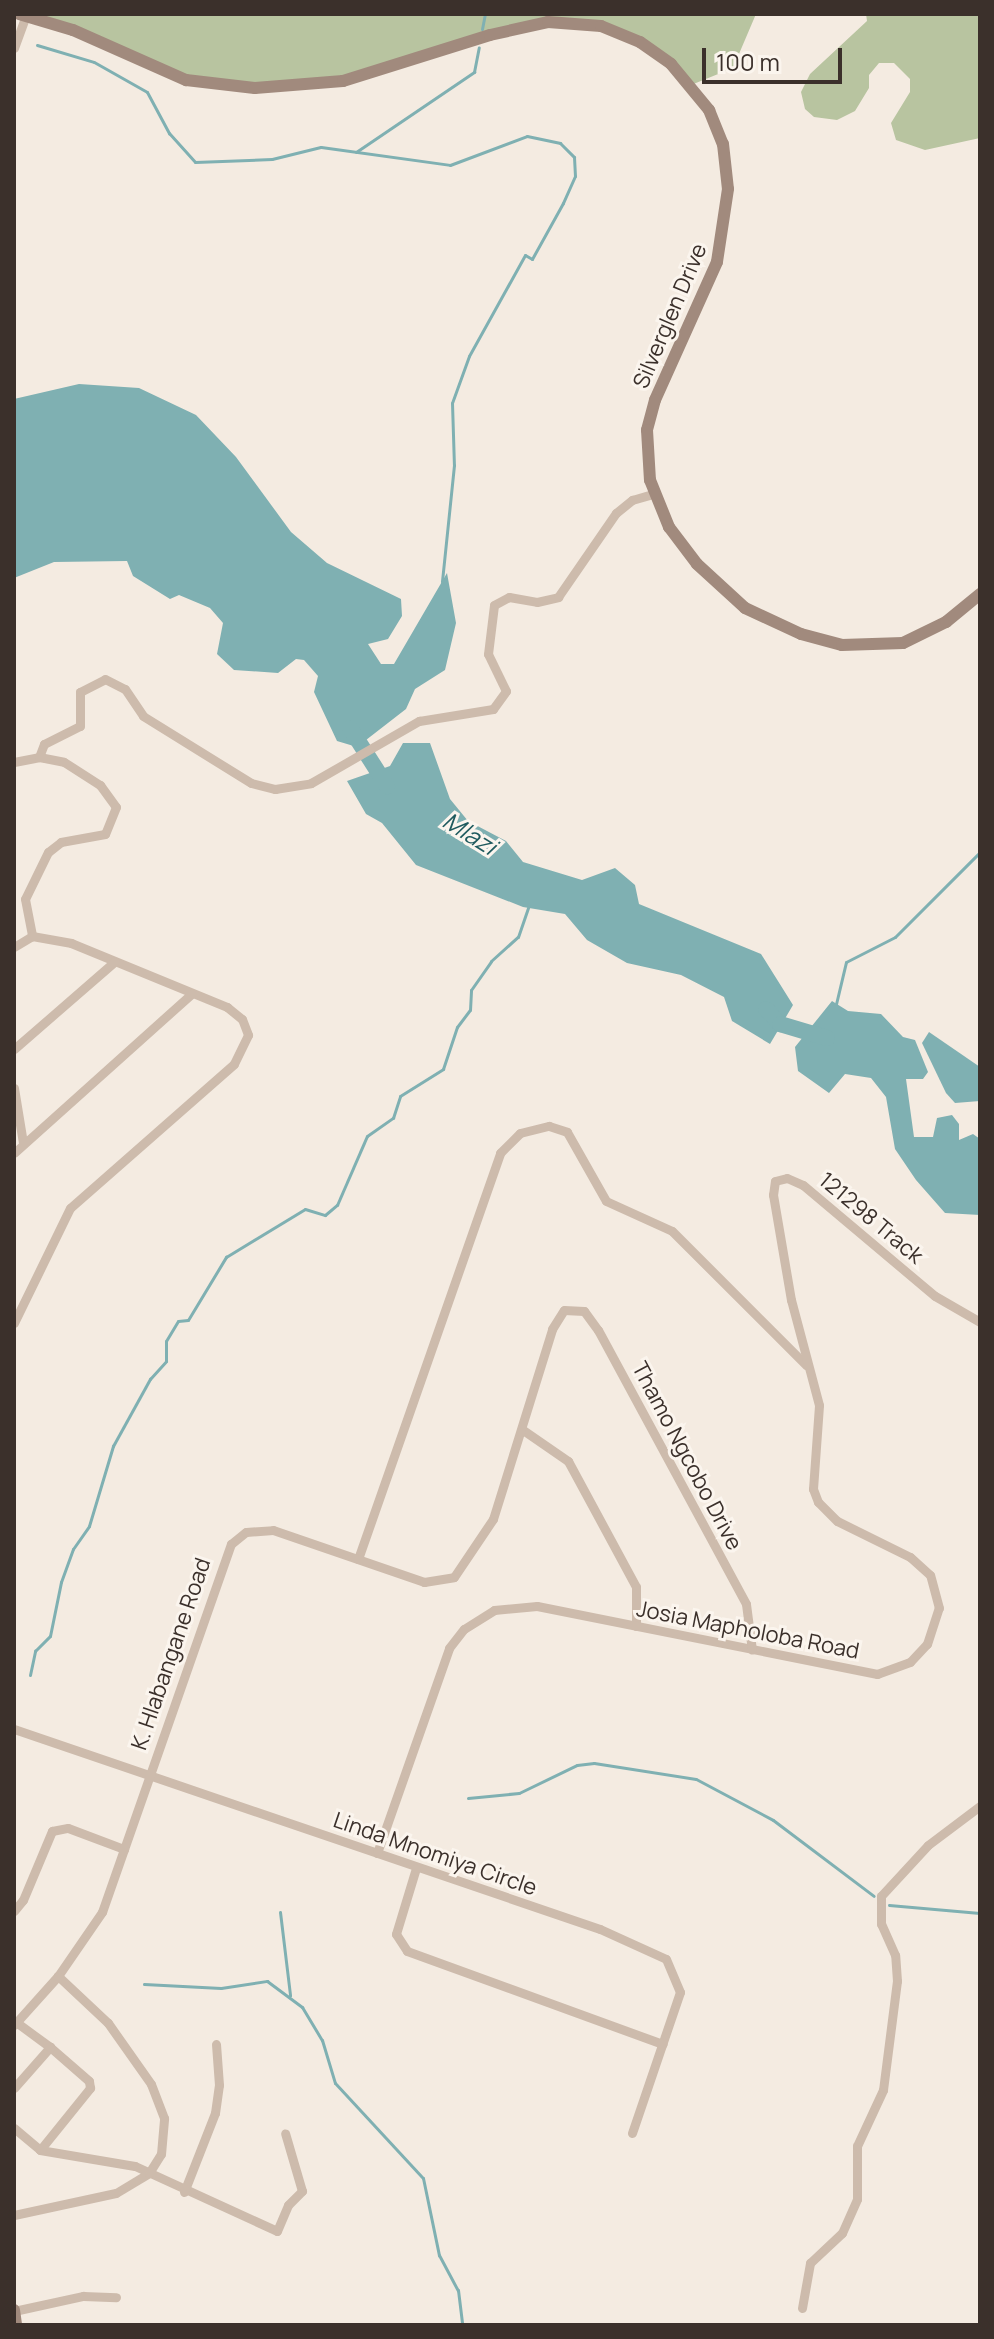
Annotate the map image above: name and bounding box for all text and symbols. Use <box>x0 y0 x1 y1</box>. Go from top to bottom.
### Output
scale bar <box>706 32 846 82</box>
text: 100 m <box>716 45 780 78</box>
street label: Silverglen Drive <box>628 240 712 392</box>
water label: Mlazi <box>438 806 502 860</box>
street label: 121298 Track <box>814 1167 928 1269</box>
street label: Thamo Ngcobo Drive <box>626 1357 748 1555</box>
street label: K. Hlabangane Road <box>126 1554 216 1754</box>
street label: Josia Mapholoba Road <box>634 1595 862 1665</box>
street label: Linda Mnomiya Circle <box>330 1807 540 1901</box>

